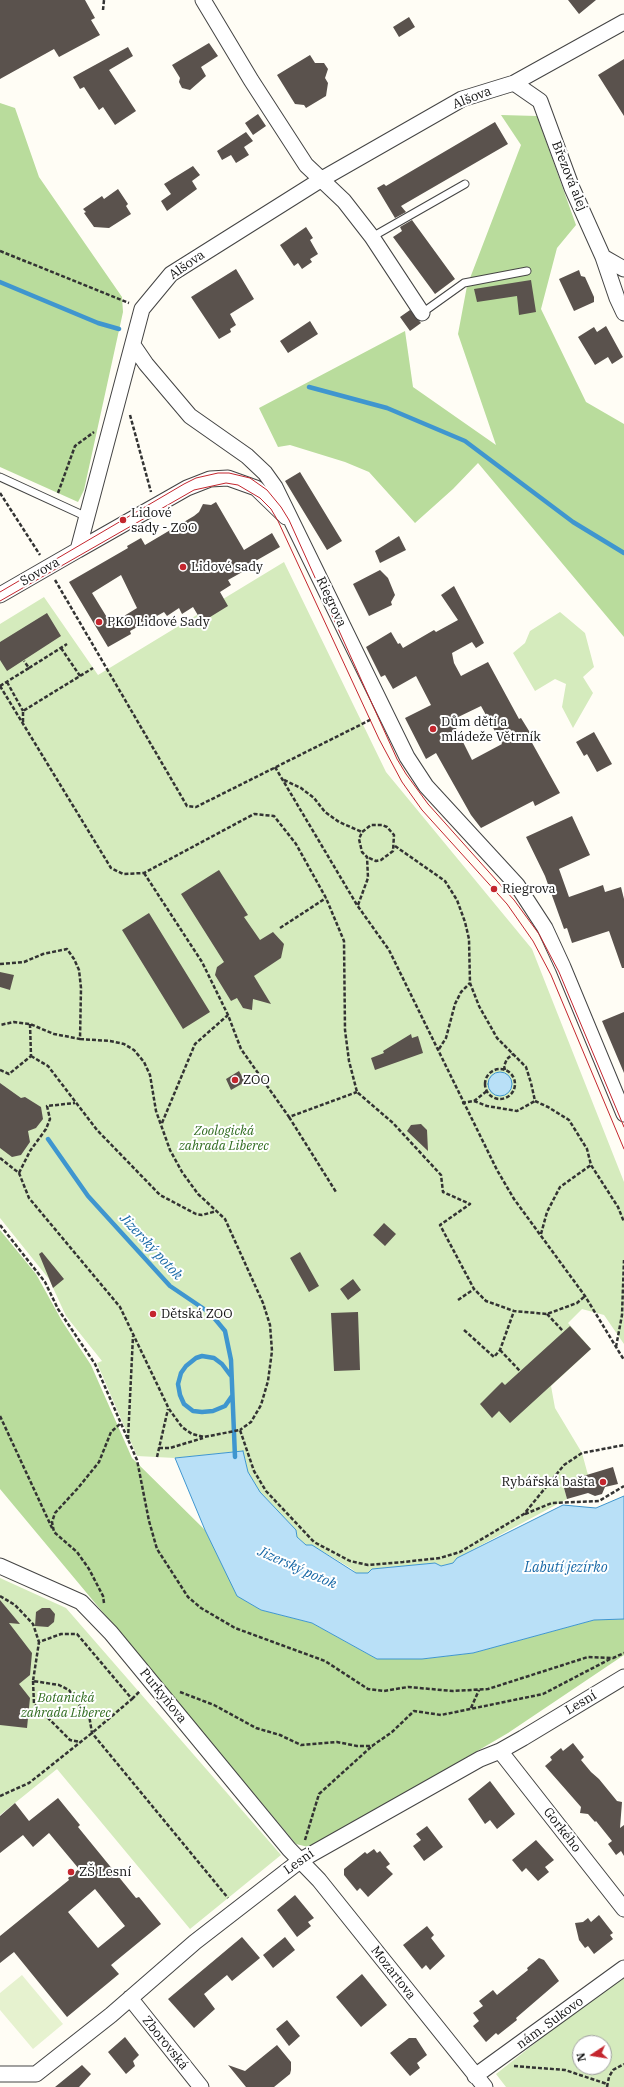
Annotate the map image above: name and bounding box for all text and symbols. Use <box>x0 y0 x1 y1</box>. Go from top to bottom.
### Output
street label: Alšova <box>450 84 494 112</box>
street label: Březová alej <box>548 139 590 213</box>
street label: Alšova <box>166 247 208 283</box>
place label: Lidové sady - ZOO <box>131 505 197 536</box>
marker: Lidové sady - ZOO <box>118 515 128 525</box>
street label: Sovova <box>18 555 62 589</box>
place label: Lidové sady <box>191 559 263 575</box>
marker: Lidové sady <box>178 562 188 572</box>
street label: Riegrova <box>313 574 349 630</box>
place label: PKO Lidové Sady <box>107 614 210 630</box>
marker: PKO Lidové Sady <box>94 617 104 627</box>
place label: Dům dětí a mládeže Větrník <box>441 714 541 745</box>
marker: Dům dětí a mládeže Větrník <box>428 724 438 734</box>
place label: Riegrova <box>502 881 556 897</box>
marker: Riegrova <box>489 884 499 894</box>
place label: ZOO <box>243 1072 270 1088</box>
marker: ZOO <box>230 1075 240 1085</box>
park label: Zoologická zahrada Liberec <box>179 1123 269 1154</box>
water label: Jizerský potok <box>116 1210 186 1284</box>
place label: Dětská ZOO <box>161 1306 233 1322</box>
marker: Dětská ZOO <box>148 1309 158 1319</box>
place label: Rybářská bašta <box>502 1474 595 1490</box>
marker: Rybářská bašta <box>598 1477 608 1487</box>
water label: Jizerský potok <box>255 1543 339 1593</box>
water label: Labutí jezírko <box>524 1560 608 1576</box>
street label: Purkyňova <box>136 1666 190 1726</box>
street label: Lesní <box>563 1688 599 1718</box>
park label: Botanická zahrada Liberec <box>21 1690 111 1721</box>
street label: Gorkého <box>540 1805 584 1855</box>
street label: Lesní <box>281 1846 317 1878</box>
place label: ZŠ Lesní <box>79 1864 131 1880</box>
marker: ZŠ Lesní <box>66 1867 76 1877</box>
street label: Mozartova <box>367 1943 419 2003</box>
street label: nám. Sukovo <box>514 1994 586 2052</box>
street label: Zborovská <box>139 2013 191 2073</box>
north arrow <box>572 2035 612 2075</box>
text: N <box>573 2052 589 2063</box>

